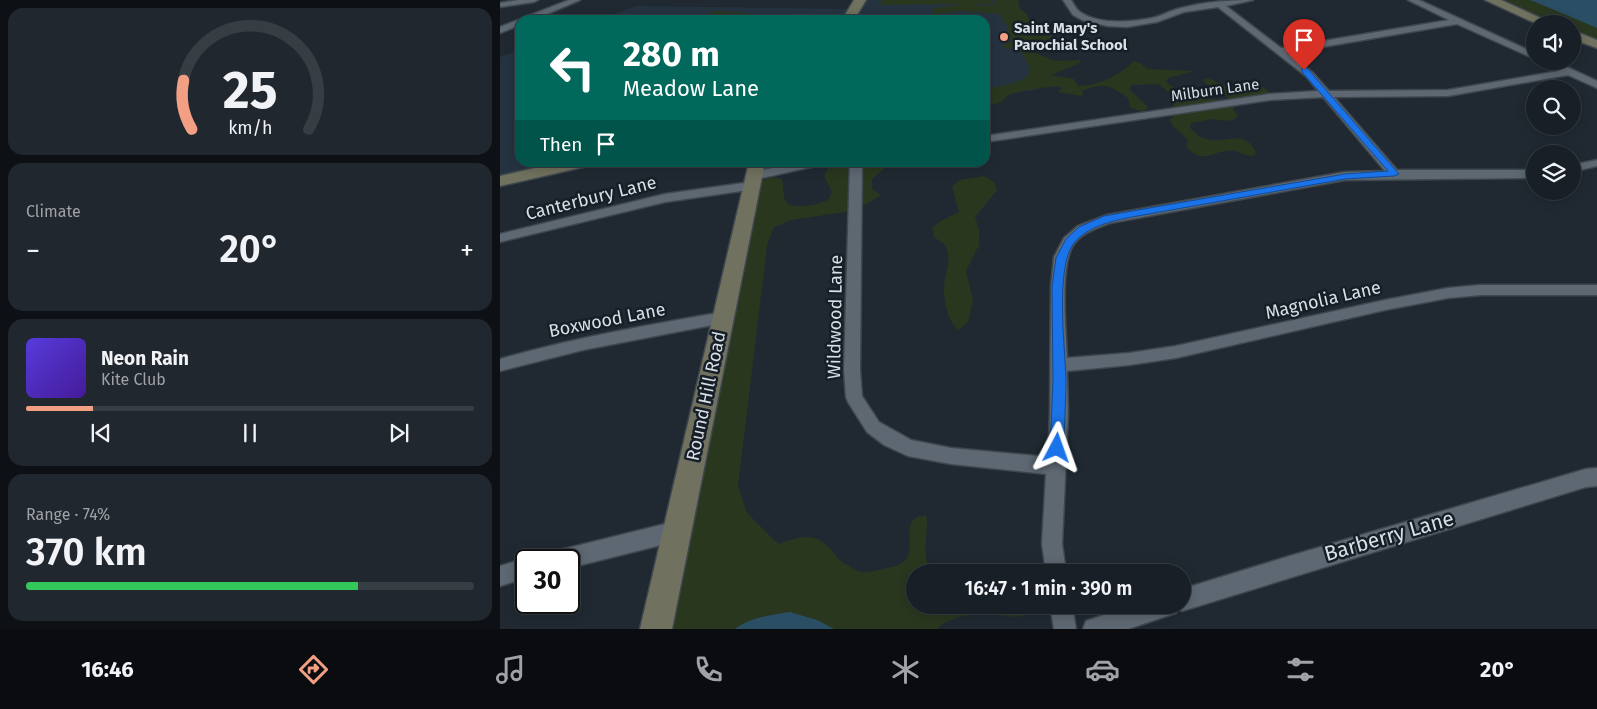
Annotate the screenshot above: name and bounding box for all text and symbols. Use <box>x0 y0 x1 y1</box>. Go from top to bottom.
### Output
map controls <box>1526 15 1581 200</box>
button: sound <box>1526 15 1581 70</box>
place label: Saint Mary's Parochial School <box>1014 19 1128 54</box>
pin <box>1283 19 1325 70</box>
icon: arrive <box>1290 26 1318 54</box>
marker: Saint Mary's Parochial School <box>998 31 1010 43</box>
text: 280 m <box>623 33 720 75</box>
icon: left <box>540 35 605 100</box>
text: 25 <box>223 59 277 122</box>
text: Meadow Lane <box>623 75 759 102</box>
street label: Milburn Lane <box>1170 75 1260 105</box>
button: search <box>1526 80 1581 135</box>
text: km/h <box>228 117 272 139</box>
icon: arrive <box>592 130 620 158</box>
text: Then <box>540 133 582 156</box>
button: layers <box>1526 145 1581 200</box>
street label: Canterbury Lane <box>523 171 659 225</box>
text: Climate <box>26 202 81 221</box>
text: 20° <box>219 226 281 272</box>
text: − <box>26 234 40 267</box>
text: + <box>460 234 474 267</box>
street label: Wildwood Lane <box>823 255 847 379</box>
street label: Magnolia Lane <box>1263 276 1383 324</box>
street label: Boxwood Lane <box>547 298 667 342</box>
street label: Round Hill Road <box>682 329 730 463</box>
text: Neon Rain <box>101 347 189 370</box>
text: Kite Club <box>101 370 166 389</box>
icon: previous <box>87 419 115 447</box>
icon: pause <box>236 419 264 447</box>
icon: next <box>385 419 413 447</box>
position arrow <box>1030 421 1082 473</box>
text: Range · 74% <box>26 505 110 524</box>
street label: Barberry Lane <box>1321 505 1457 567</box>
text: 370 km <box>26 529 147 575</box>
speed limit sign: 30 <box>515 549 580 614</box>
text: 16:47 · 1 min · 390 m <box>965 577 1132 600</box>
icon: directions <box>296 652 331 687</box>
icon: music <box>493 652 528 687</box>
icon: phone <box>691 652 726 687</box>
icon: climate <box>888 652 923 687</box>
icon: car <box>1085 652 1120 687</box>
icon: filters <box>1283 652 1318 687</box>
text: 16:46 <box>81 656 134 683</box>
text: 20° <box>1480 656 1516 683</box>

